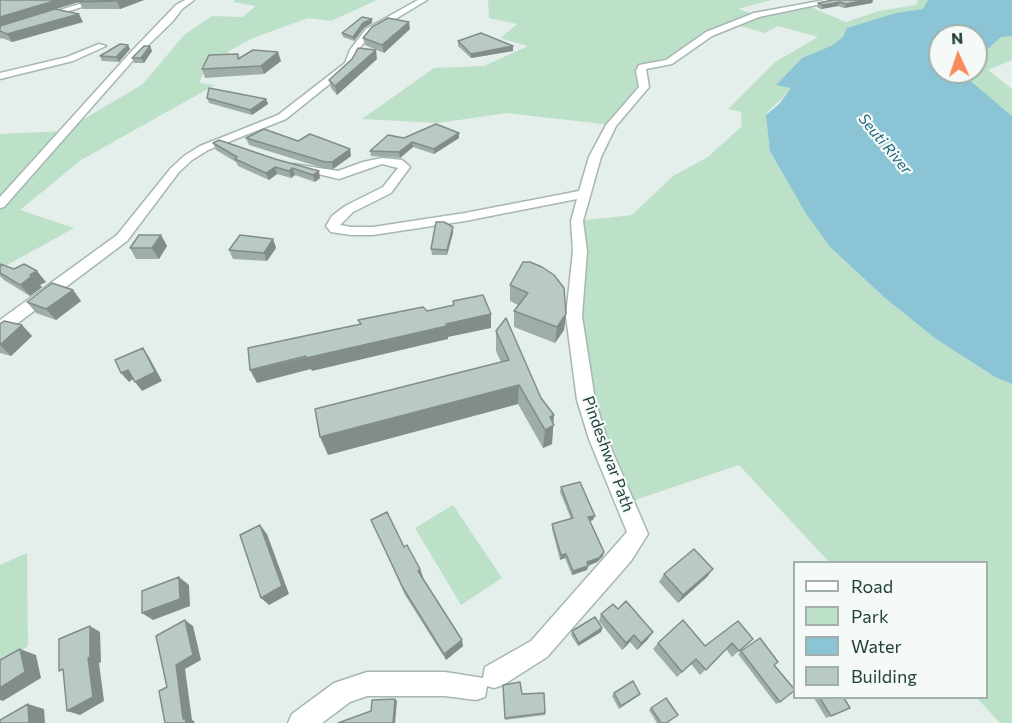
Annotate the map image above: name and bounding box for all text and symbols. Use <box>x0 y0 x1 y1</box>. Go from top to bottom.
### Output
north arrow <box>928 24 988 84</box>
text: N <box>951 28 964 47</box>
water label: Seuti River <box>855 110 915 178</box>
street label: Pindeshwar Path <box>578 393 638 515</box>
legend <box>793 561 988 699</box>
text: Road <box>851 575 893 597</box>
text: Park <box>851 605 889 627</box>
text: Water <box>851 635 902 657</box>
text: Building <box>851 665 917 687</box>

